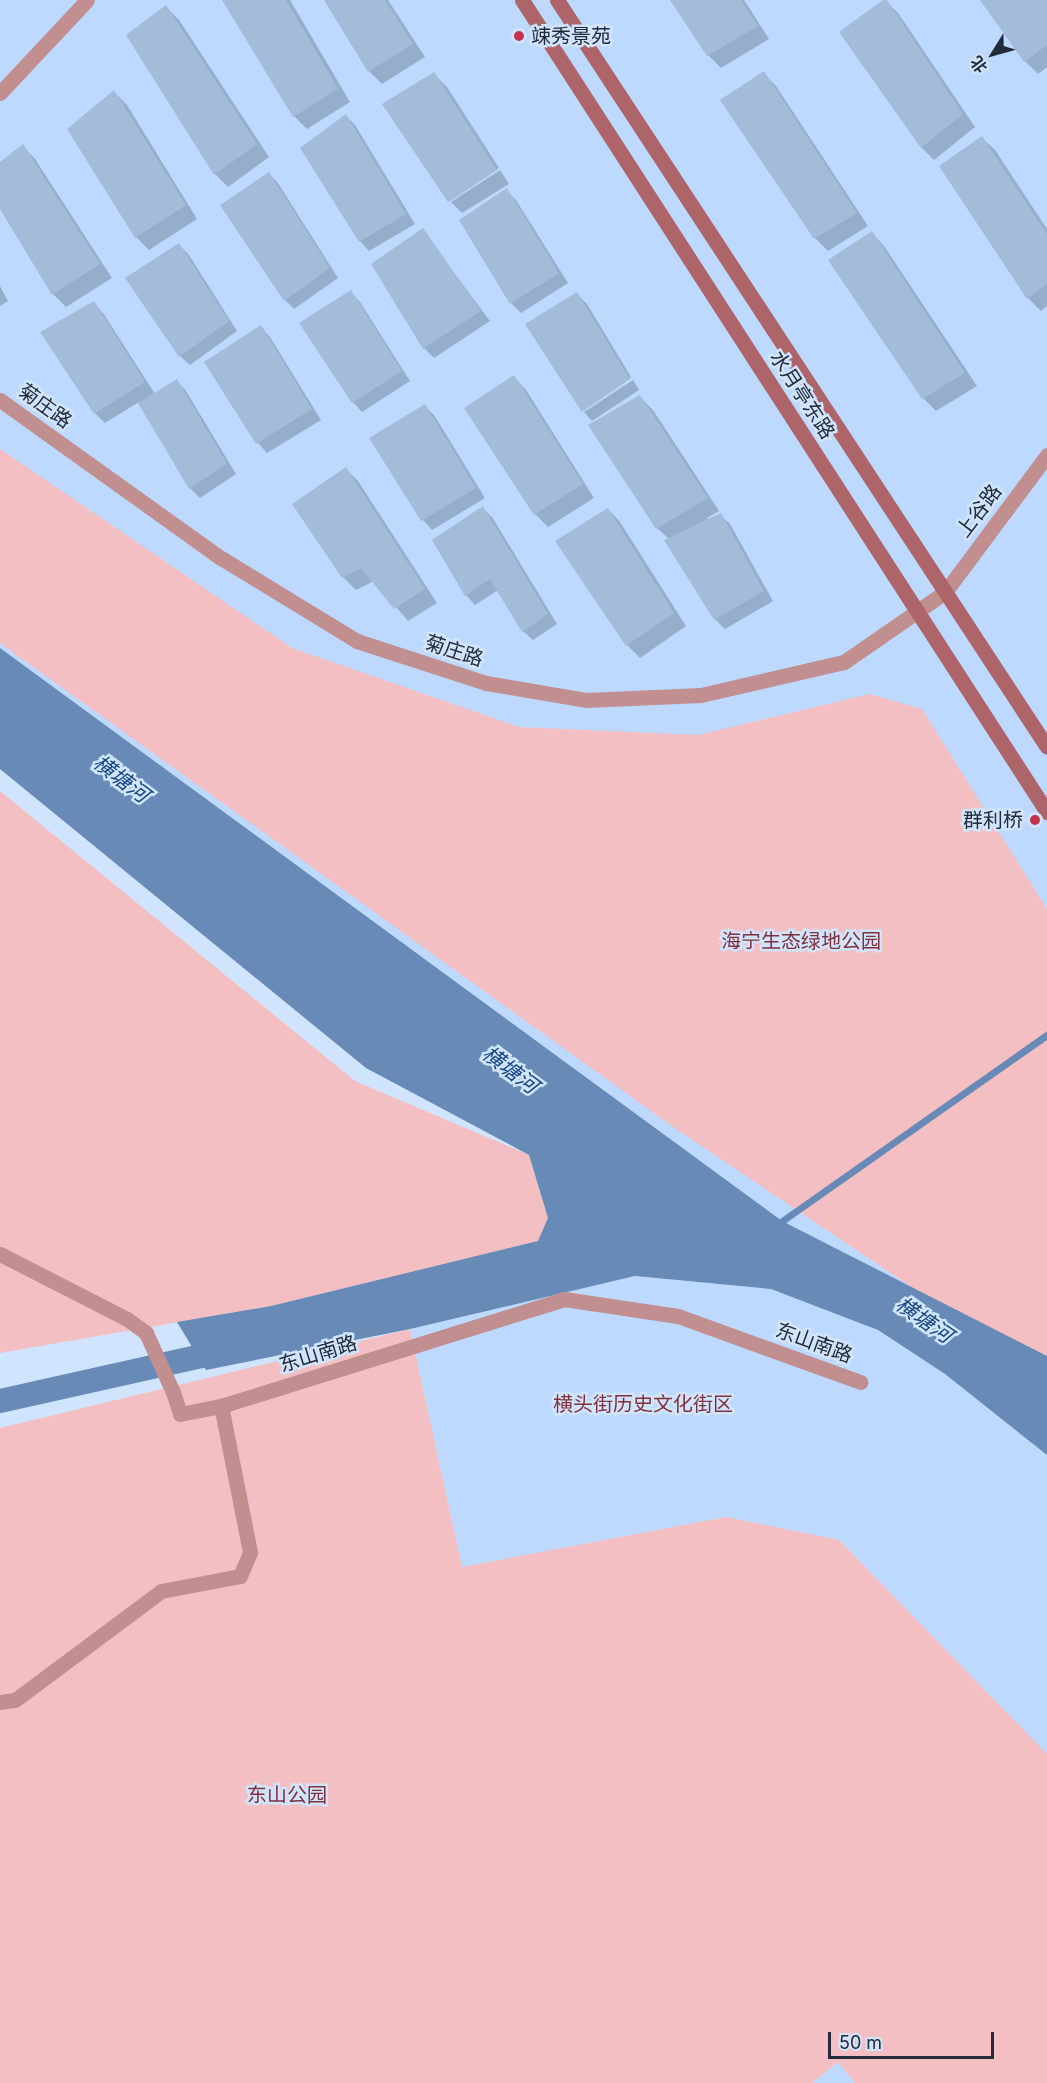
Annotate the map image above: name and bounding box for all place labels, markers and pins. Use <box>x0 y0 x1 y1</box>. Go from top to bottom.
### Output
place label: 竦秀景苑 <box>531 24 611 48</box>
marker: 竦秀景苑 <box>512 29 526 43</box>
place label: 群利桥 <box>963 808 1023 832</box>
marker: 群利桥 <box>1028 813 1042 827</box>

